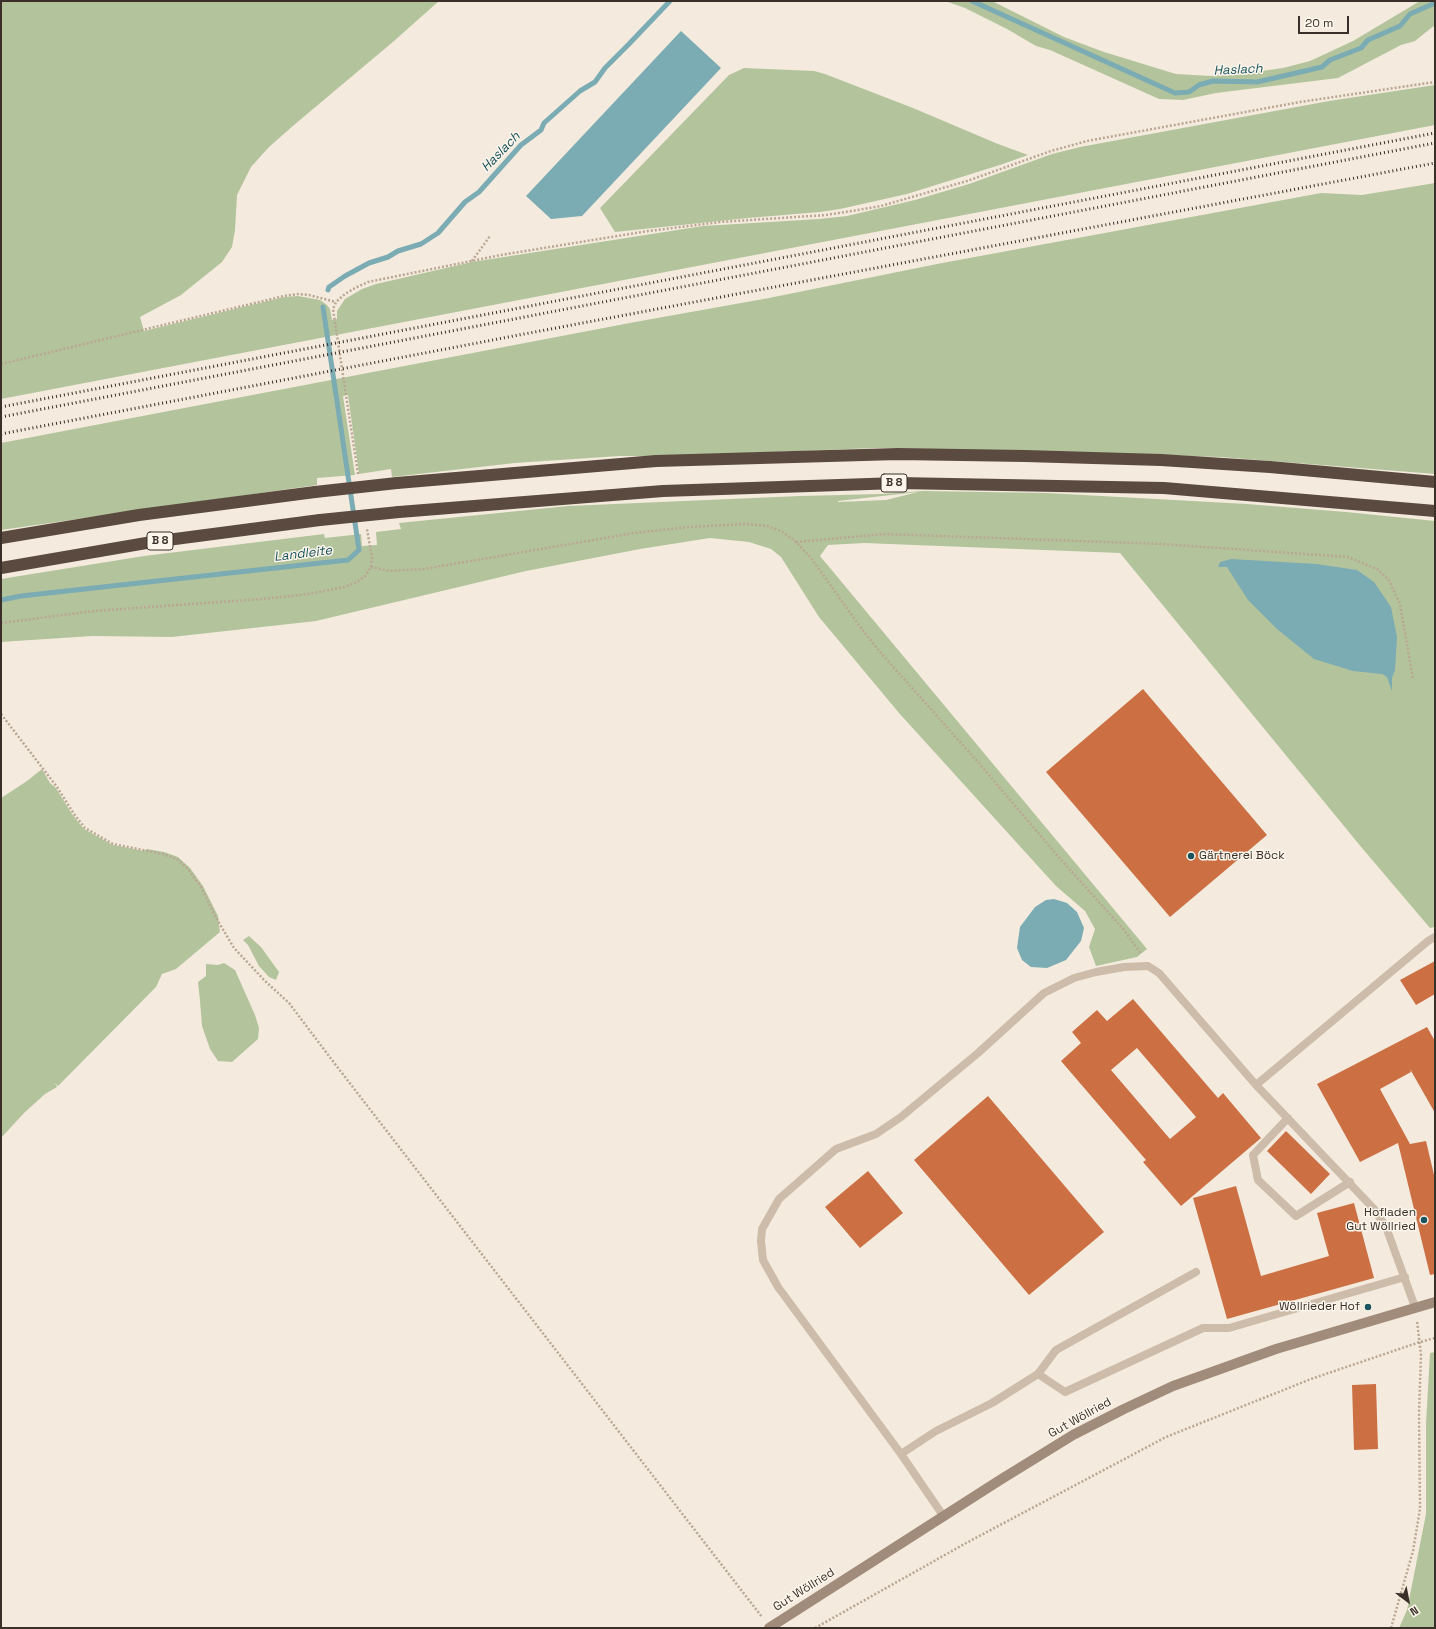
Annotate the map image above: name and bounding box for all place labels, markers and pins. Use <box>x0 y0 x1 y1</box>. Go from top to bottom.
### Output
place label: Gärtnerei Böck <box>1199 849 1285 863</box>
marker: Gärtnerei Böck <box>1186 851 1196 861</box>
place label: Hofladen Gut Wöllried <box>1346 1206 1416 1234</box>
marker: Hofladen Gut Wöllried <box>1419 1215 1429 1225</box>
place label: Wöllrieder Hof <box>1279 1300 1360 1314</box>
marker: Wöllrieder Hof <box>1363 1302 1373 1312</box>

